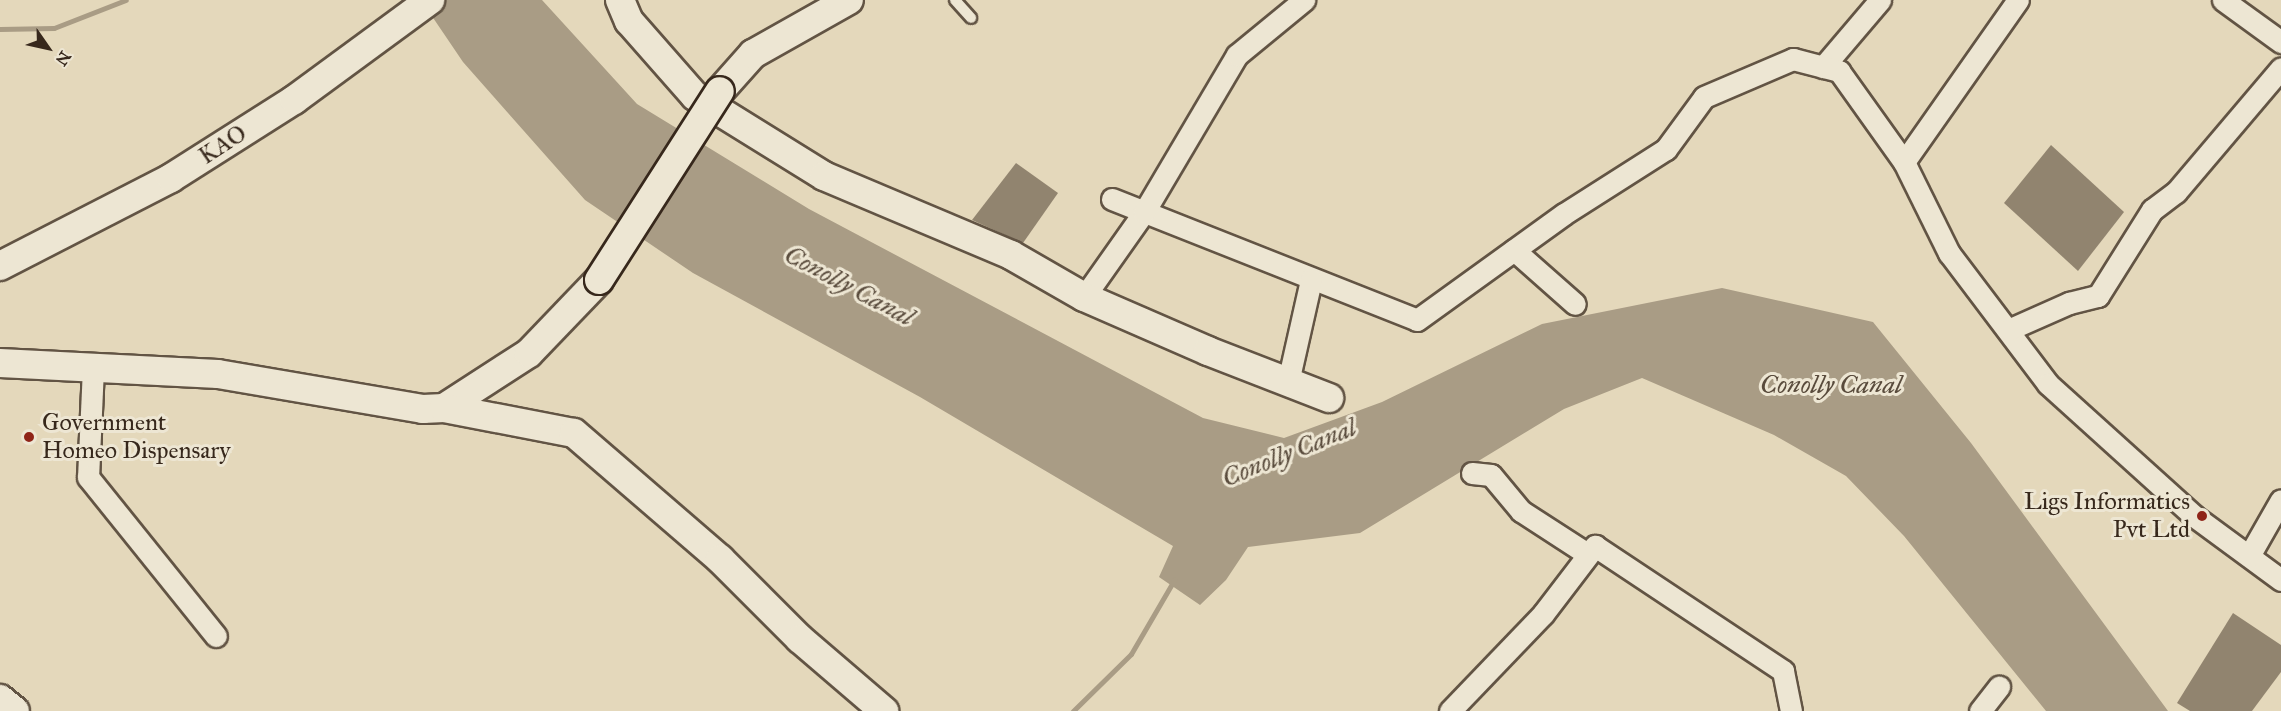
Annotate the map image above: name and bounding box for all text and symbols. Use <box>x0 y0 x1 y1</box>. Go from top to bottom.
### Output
north arrow <box>18 18 78 78</box>
text: N <box>52 47 75 69</box>
street label: KAO <box>194 119 252 171</box>
water label: Conolly Canal <box>779 239 919 333</box>
water label: Conolly Canal <box>1760 369 1902 401</box>
place label: Government Homeo Dispensary <box>42 409 231 465</box>
water label: Conolly Canal <box>1217 412 1361 494</box>
marker: Government Homeo Dispensary <box>20 428 38 446</box>
place label: Ligs Informatics Pvt Ltd <box>2024 488 2190 544</box>
marker: Ligs Informatics Pvt Ltd <box>2195 509 2209 523</box>

